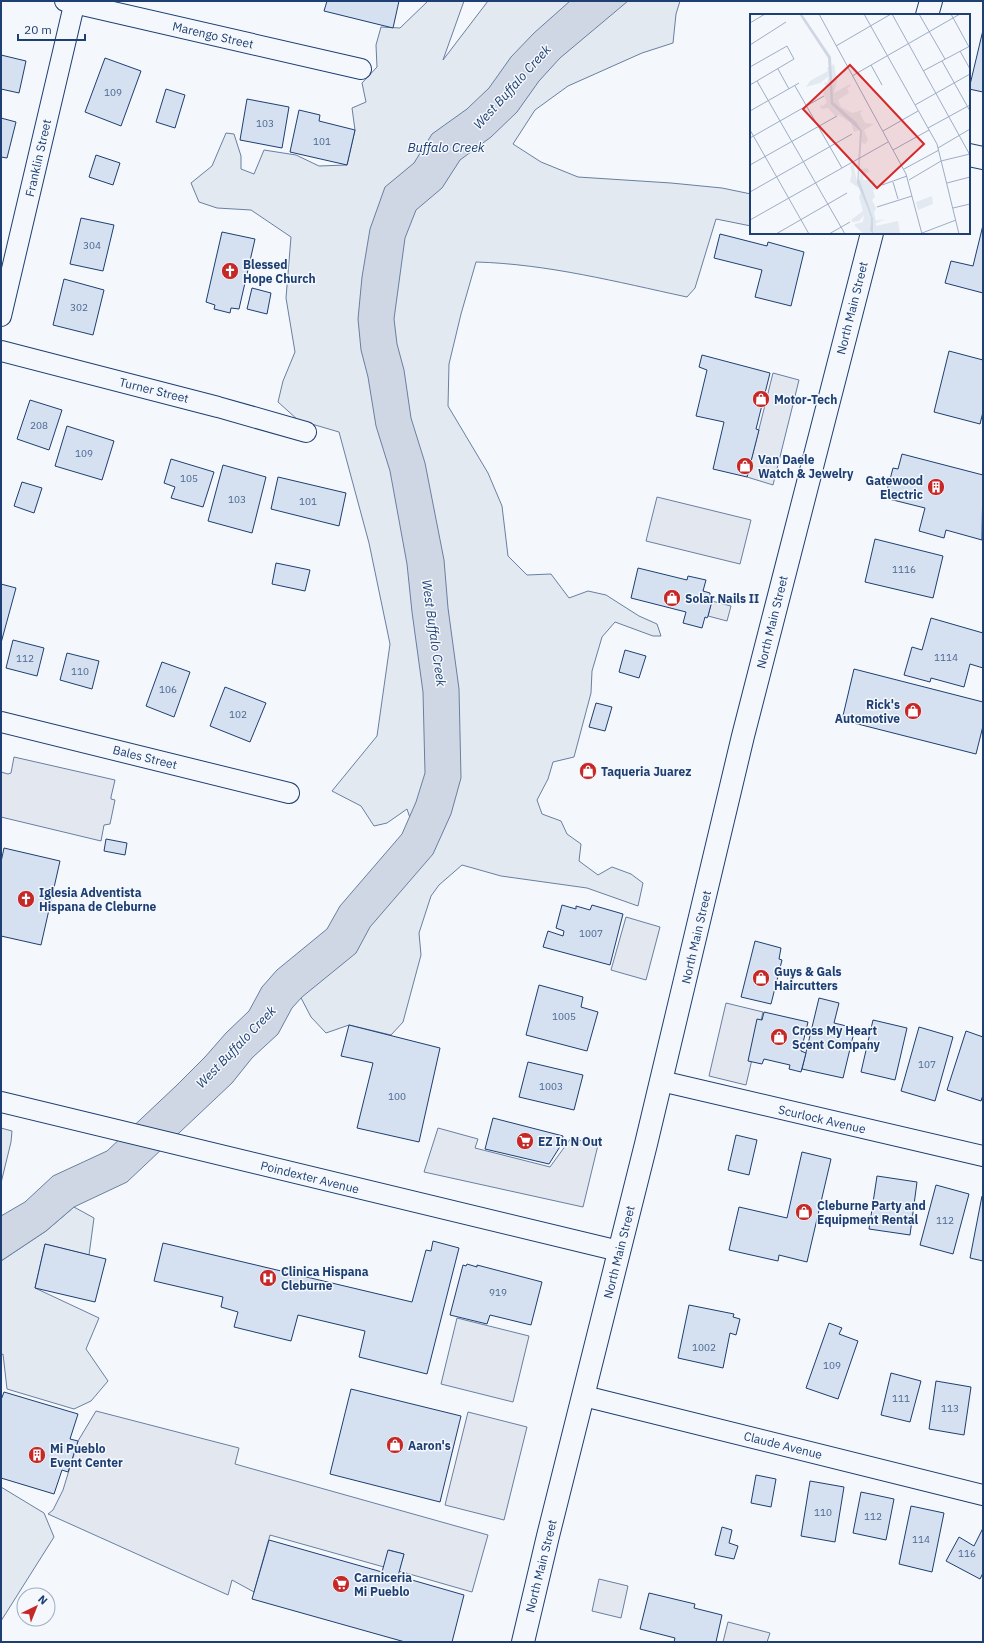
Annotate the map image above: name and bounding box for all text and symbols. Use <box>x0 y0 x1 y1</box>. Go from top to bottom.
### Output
inset map <box>750 14 970 234</box>
scale bar <box>18 16 85 42</box>
street label: Marengo Street <box>171 18 255 52</box>
text: 20 m <box>24 22 52 37</box>
water label: West Buffalo Creek <box>470 41 555 133</box>
house number: 109 <box>104 86 122 99</box>
house number: 103 <box>256 117 274 130</box>
street label: Franklin Street <box>22 118 54 198</box>
house number: 101 <box>313 135 331 148</box>
water label: Buffalo Creek <box>407 139 485 156</box>
house number: 304 <box>83 239 101 252</box>
place label: Blessed Hope Church <box>243 257 316 286</box>
street label: North Main Street <box>833 260 871 356</box>
church icon: Blessed Hope Church <box>220 261 240 281</box>
house number: 302 <box>70 301 88 314</box>
street label: Turner Street <box>118 374 190 406</box>
shop icon: Motor-Tech <box>751 389 771 409</box>
place label: Motor-Tech <box>774 392 837 407</box>
house number: 208 <box>30 419 48 432</box>
house number: 109 <box>75 447 93 460</box>
place label: Van Daele Watch & Jewelry <box>758 452 854 481</box>
shop icon: Van Daele Watch & Jewelry <box>735 456 755 476</box>
house number: 105 <box>180 472 198 485</box>
place label: Gatewood Electric <box>866 473 923 502</box>
building icon: Gatewood Electric <box>926 477 946 497</box>
house number: 103 <box>228 493 246 506</box>
house number: 101 <box>299 495 317 508</box>
house number: 1116 <box>892 563 916 576</box>
street label: North Main Street <box>753 574 791 670</box>
water label: West Buffalo Creek <box>418 578 450 688</box>
shop icon: Solar Nails II <box>662 588 682 608</box>
place label: Solar Nails II <box>685 591 759 606</box>
house number: 1114 <box>934 651 958 664</box>
house number: 112 <box>16 652 34 665</box>
house number: 110 <box>71 665 89 678</box>
house number: 106 <box>159 683 177 696</box>
place label: Rick's Automotive <box>835 697 900 726</box>
shop icon: Rick's Automotive <box>903 701 923 721</box>
house number: 102 <box>229 708 247 721</box>
street label: Bales Street <box>111 742 179 772</box>
shop icon: Taqueria Juarez <box>578 761 598 781</box>
place label: Taqueria Juarez <box>601 764 692 779</box>
place label: Iglesia Adventista Hispana de Cleburne <box>39 885 157 914</box>
church icon: Iglesia Adventista Hispana de Cleburne <box>16 889 36 909</box>
street label: North Main Street <box>678 889 714 985</box>
house number: 1007 <box>579 927 603 940</box>
place label: Guys & Gals Haircutters <box>774 964 842 993</box>
shop icon: Guys & Gals Haircutters <box>751 968 771 988</box>
water label: West Buffalo Creek <box>192 1002 280 1092</box>
house number: 1005 <box>552 1010 576 1023</box>
place label: Cross My Heart Scent Company <box>792 1023 880 1052</box>
shop icon: Cross My Heart Scent Company <box>769 1027 789 1047</box>
house number: 107 <box>918 1058 936 1071</box>
house number: 1003 <box>539 1080 563 1093</box>
house number: 100 <box>388 1090 406 1103</box>
street label: Scurlock Avenue <box>777 1102 868 1136</box>
supermarket icon: EZ In N Out <box>515 1131 535 1151</box>
place label: EZ In N Out <box>538 1134 603 1149</box>
street label: Poindexter Avenue <box>259 1157 361 1197</box>
place label: Cleburne Party and Equipment Rental <box>817 1198 926 1227</box>
shop icon: Cleburne Party and Equipment Rental <box>794 1202 814 1222</box>
street label: North Main Street <box>600 1204 638 1300</box>
house number: 112 <box>936 1214 954 1227</box>
place label: Clinica Hispana Cleburne <box>281 1264 369 1293</box>
hospital icon: Clinica Hispana Cleburne <box>258 1268 278 1288</box>
house number: 919 <box>489 1286 507 1299</box>
house number: 1002 <box>692 1341 716 1354</box>
house number: 109 <box>823 1359 841 1372</box>
house number: 111 <box>892 1392 910 1405</box>
house number: 113 <box>941 1402 959 1415</box>
street label: Claude Avenue <box>742 1428 824 1462</box>
shop icon: Aaron's <box>385 1435 405 1455</box>
place label: Aaron's <box>408 1438 451 1453</box>
place label: Mi Pueblo Event Center <box>50 1441 123 1470</box>
building icon: Mi Pueblo Event Center <box>27 1445 47 1465</box>
house number: 110 <box>814 1506 832 1519</box>
house number: 112 <box>864 1510 882 1523</box>
street label: North Main Street <box>522 1518 560 1614</box>
house number: 114 <box>912 1533 930 1546</box>
house number: 116 <box>958 1547 976 1560</box>
place label: Carniceria Mi Pueblo <box>354 1570 412 1599</box>
supermarket icon: Carniceria Mi Pueblo <box>331 1574 351 1594</box>
north arrow <box>16 1587 56 1627</box>
text: N <box>35 1592 51 1608</box>

